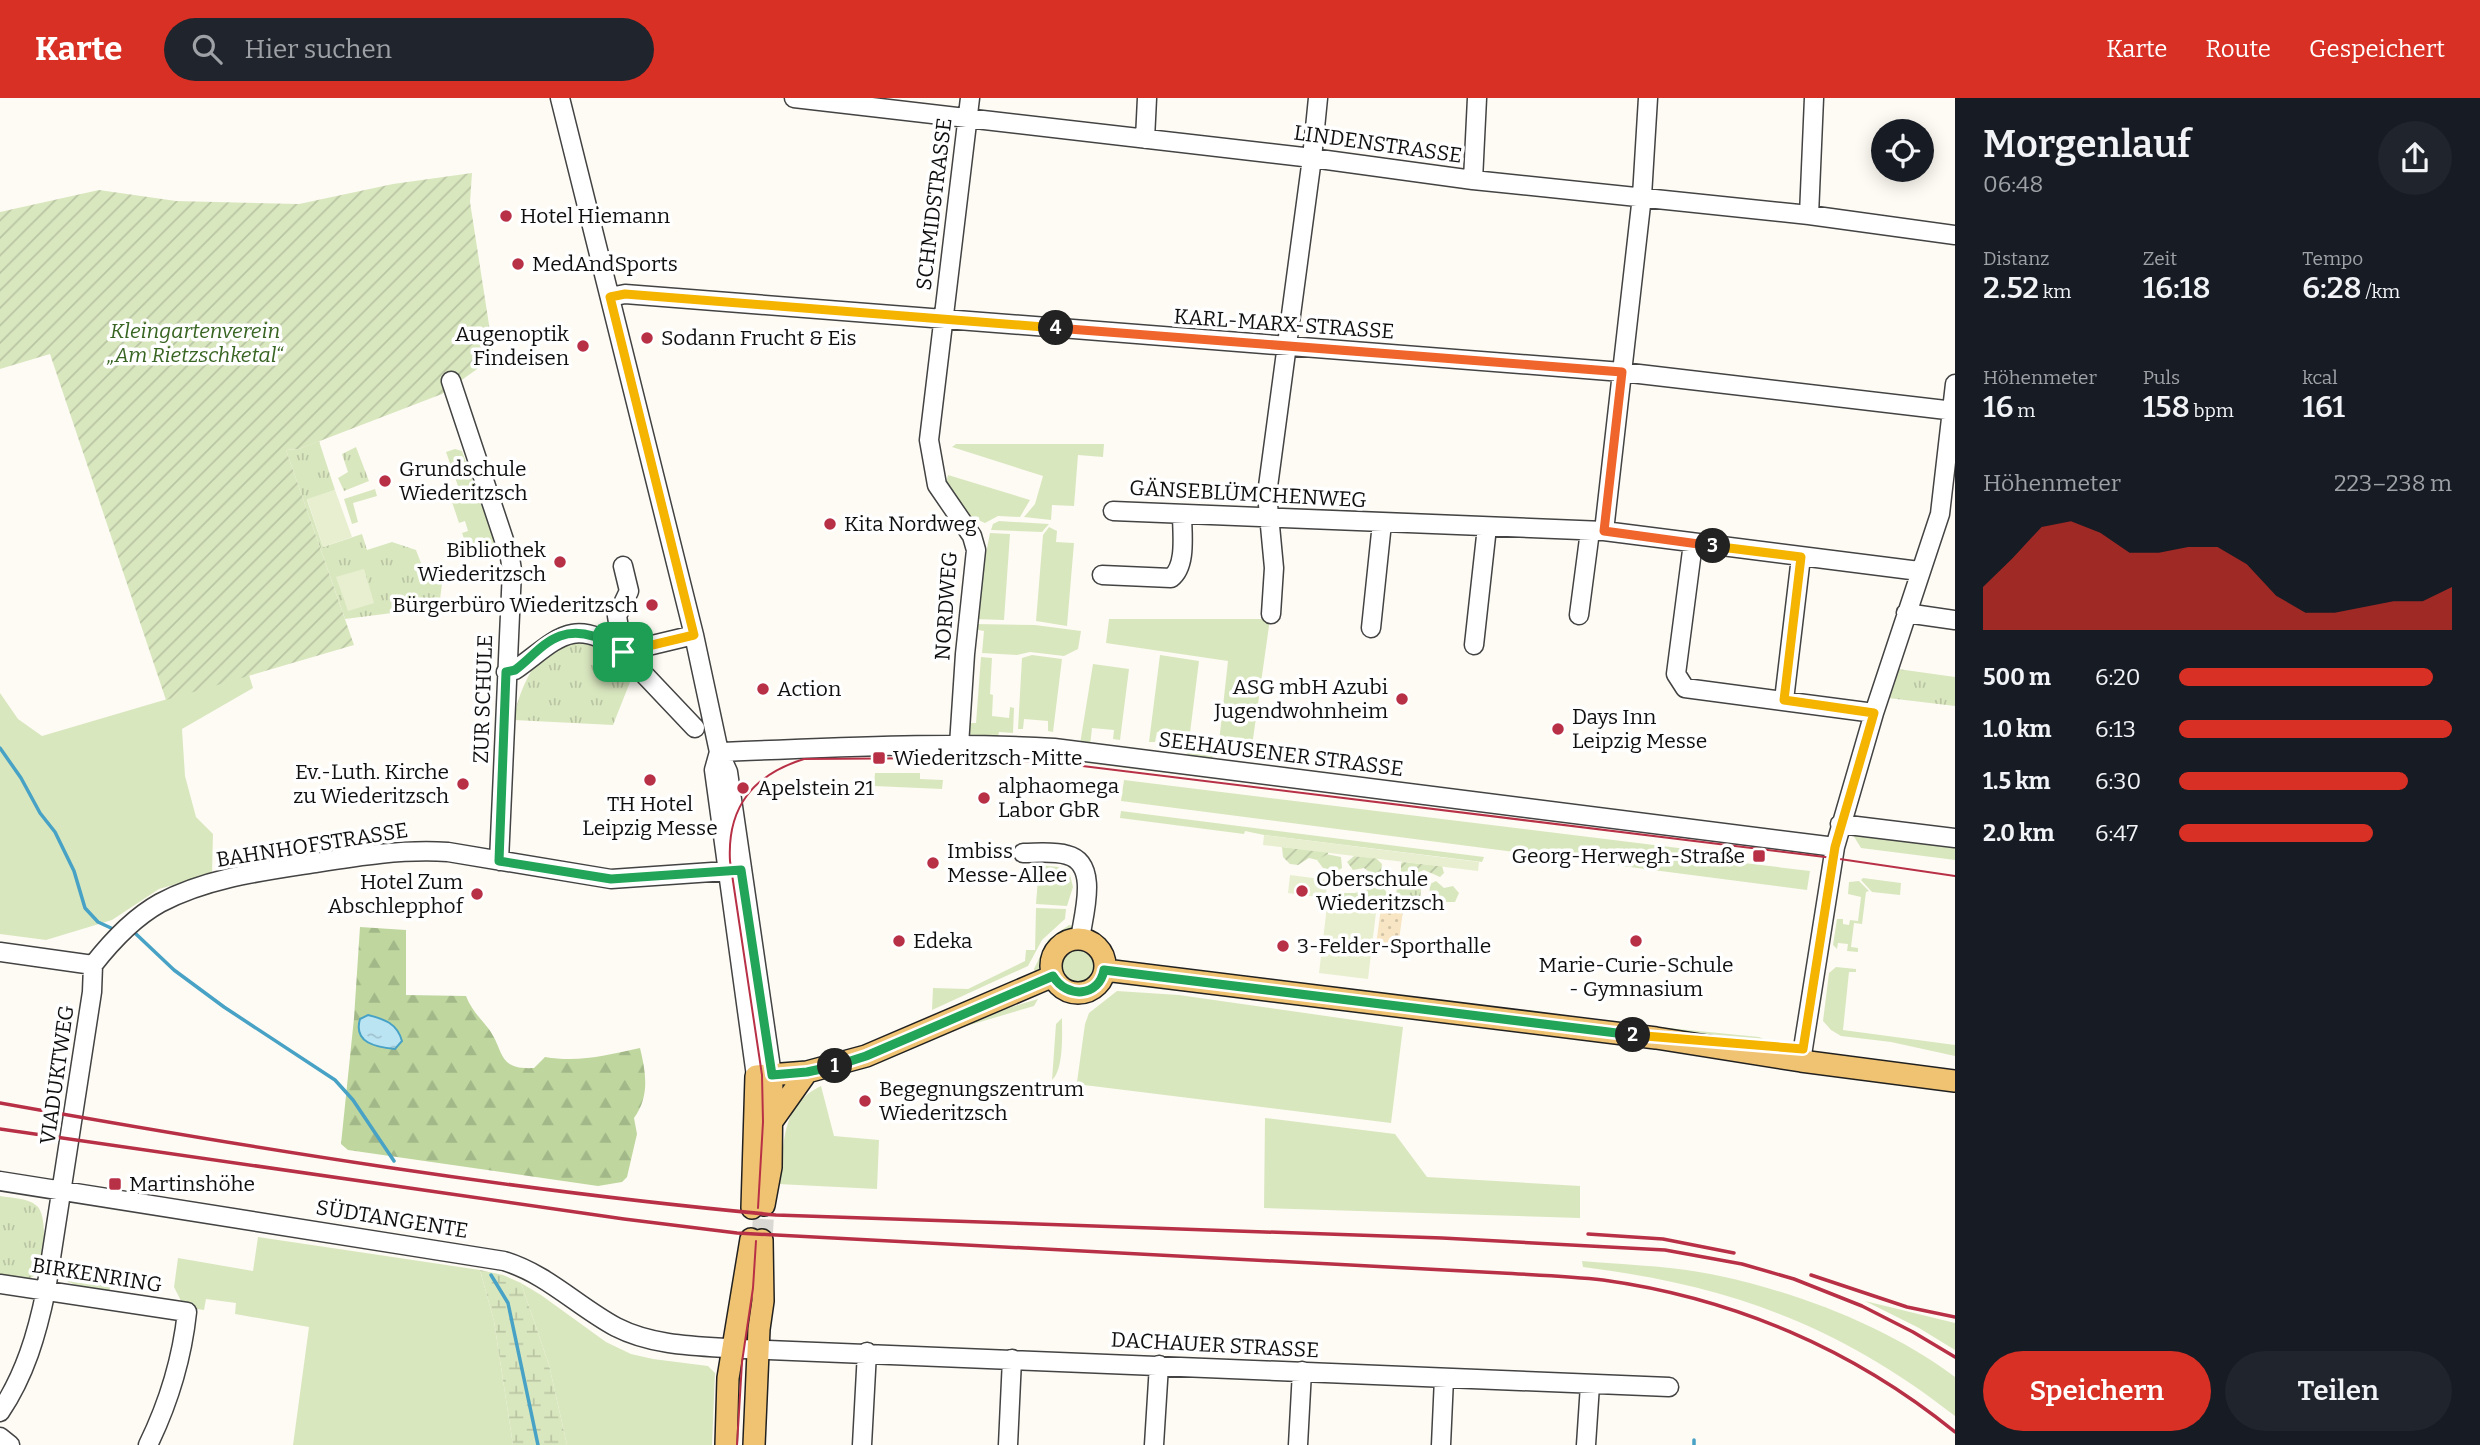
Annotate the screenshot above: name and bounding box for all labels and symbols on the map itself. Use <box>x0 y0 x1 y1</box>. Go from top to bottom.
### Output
street label: SCHMIDSTRASSE <box>911 116 957 292</box>
street label: LINDENSTRASSE <box>1292 119 1464 169</box>
place label: Hotel Hiemann <box>520 203 670 229</box>
marker: Hotel Hiemann <box>498 208 514 224</box>
place label: MedAndSports <box>532 251 678 277</box>
marker: MedAndSports <box>510 256 526 272</box>
street label: KARL-MARX-STRASSE <box>1173 303 1395 345</box>
pin: 4 <box>1038 310 1074 345</box>
park label: Kleingartenverein „Am Rietzschketal“ <box>106 318 285 368</box>
place label: Augenoptik Findeisen <box>455 321 569 371</box>
place label: Sodann Frucht & Eis <box>661 325 857 351</box>
marker: Sodann Frucht & Eis <box>639 330 655 346</box>
marker: Augenoptik Findeisen <box>575 338 591 354</box>
place label: Grundschule Wiederitzsch <box>399 456 528 506</box>
marker: Grundschule Wiederitzsch <box>377 473 393 489</box>
street label: GÄNSEBLÜMCHENWEG <box>1129 475 1367 513</box>
place label: Kita Nordweg <box>844 511 977 537</box>
marker: Kita Nordweg <box>822 516 838 532</box>
pin: 3 <box>1696 528 1730 564</box>
place label: Bibliothek Wiederitzsch <box>418 537 546 587</box>
street label: NORDWEG <box>929 551 963 661</box>
marker: Bibliothek Wiederitzsch <box>552 554 568 570</box>
place label: Bürgerbüro Wiederitzsch <box>392 592 638 618</box>
marker: Bürgerbüro Wiederitzsch <box>644 597 660 613</box>
pin <box>593 622 653 682</box>
street label: ZUR SCHULE <box>468 634 498 764</box>
place label: ASG mbH Azubi Jugendwohnheim <box>1213 674 1388 724</box>
place label: Action <box>777 676 841 702</box>
marker: Action <box>755 681 771 697</box>
marker: ASG mbH Azubi Jugendwohnheim <box>1394 691 1410 707</box>
place label: Days Inn Leipzig Messe <box>1572 704 1707 754</box>
marker: Days Inn Leipzig Messe <box>1550 721 1566 737</box>
street label: SEEHAUSENER STRASSE <box>1157 726 1405 782</box>
place label: Wiederitzsch-Mitte <box>893 745 1082 771</box>
marker: Wiederitzsch-Mitte <box>871 750 887 766</box>
place label: Ev.-Luth. Kirche zu Wiederitzsch <box>293 759 449 809</box>
marker: TH Hotel Leipzig Messe <box>642 772 658 788</box>
place label: alphaomega Labor GbR <box>998 773 1120 823</box>
place label: Apelstein 21 <box>757 775 875 801</box>
marker: Ev.-Luth. Kirche zu Wiederitzsch <box>455 776 471 792</box>
marker: Apelstein 21 <box>735 780 751 796</box>
marker: alphaomega Labor GbR <box>976 790 992 806</box>
place label: TH Hotel Leipzig Messe <box>582 791 718 841</box>
street label: BAHNHOFSTRASSE <box>214 817 410 873</box>
place label: Imbiss Messe-Allee <box>947 838 1067 888</box>
place label: Georg-Herwegh-Straße <box>1512 843 1745 869</box>
marker: Georg-Herwegh-Straße <box>1751 848 1767 864</box>
marker: Imbiss Messe-Allee <box>925 855 941 871</box>
place label: Oberschule Wiederitzsch <box>1316 866 1445 916</box>
place label: Hotel Zum Abschlepphof <box>328 869 465 919</box>
marker: Oberschule Wiederitzsch <box>1294 883 1310 899</box>
marker: Hotel Zum Abschlepphof <box>469 886 485 902</box>
place label: Edeka <box>913 928 973 954</box>
marker: Edeka <box>891 933 907 949</box>
place label: 3-Felder-Sporthalle <box>1297 933 1491 959</box>
marker: Marie-Curie-Schule - Gymnasium <box>1628 933 1644 949</box>
marker: 3-Felder-Sporthalle <box>1275 938 1291 954</box>
place label: Marie-Curie-Schule - Gymnasium <box>1539 952 1733 1002</box>
street label: VIADUKTWEG <box>34 1004 80 1146</box>
pin: 2 <box>1616 1018 1650 1052</box>
pin: 1 <box>818 1048 852 1084</box>
place label: Begegnungszentrum Wiederitzsch <box>879 1076 1084 1126</box>
marker: Begegnungszentrum Wiederitzsch <box>857 1093 873 1109</box>
place label: Martinshöhe <box>129 1171 255 1197</box>
marker: Martinshöhe <box>107 1176 123 1192</box>
street label: SÜDTANGENTE <box>314 1194 470 1244</box>
street label: BIRKENRING <box>30 1252 164 1298</box>
street label: DACHAUER STRASSE <box>1110 1327 1320 1363</box>

